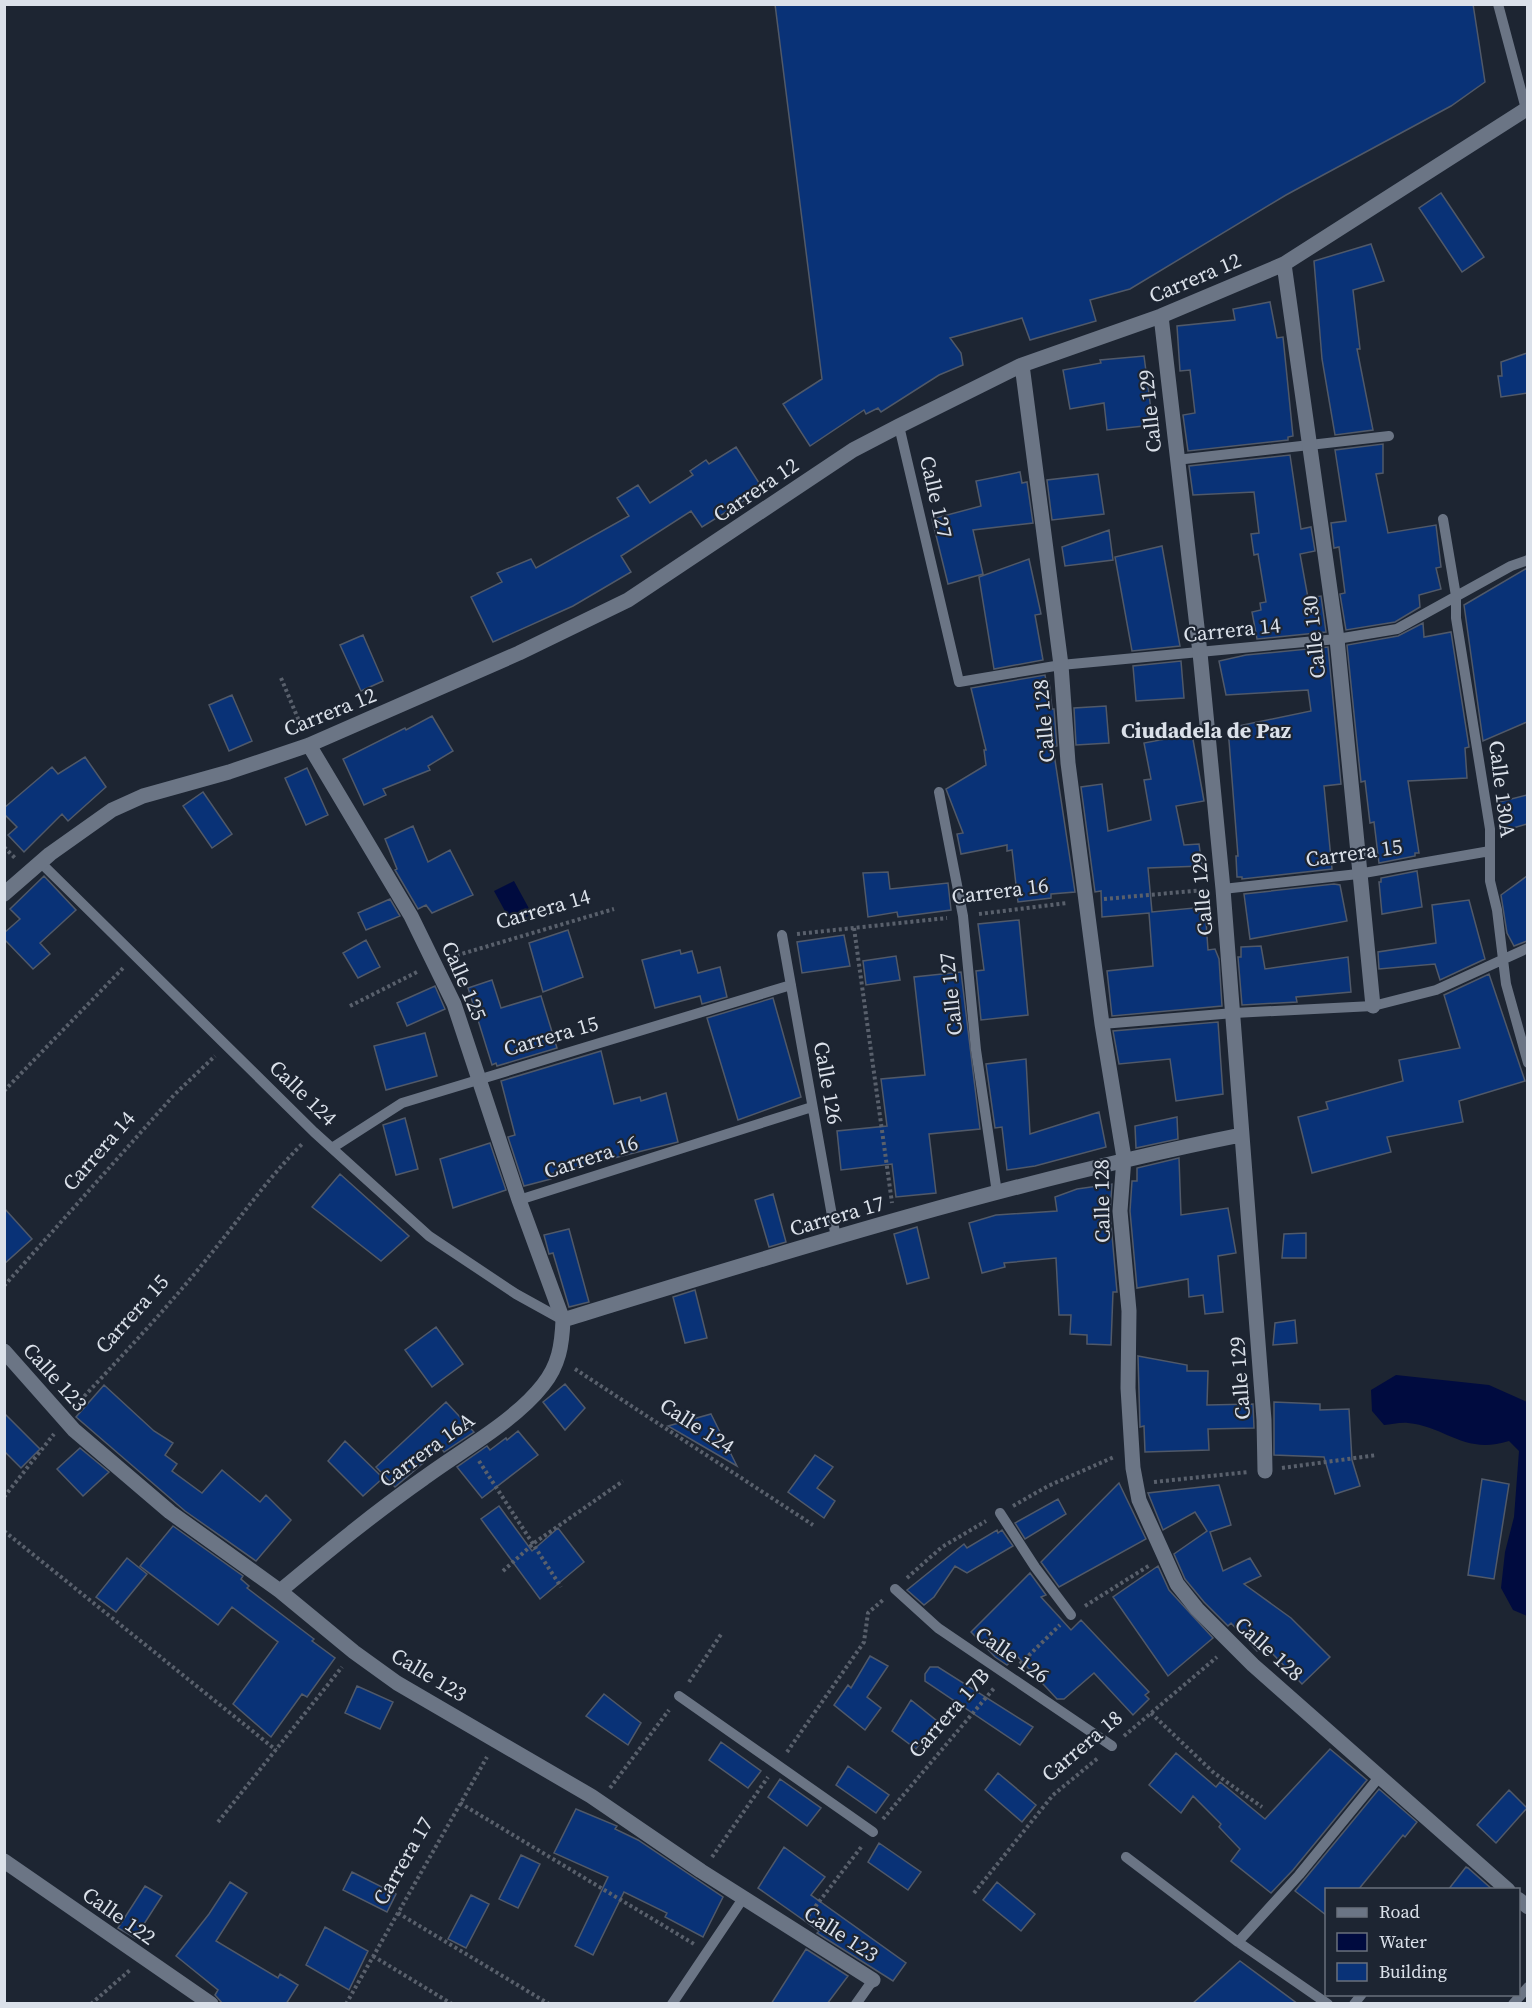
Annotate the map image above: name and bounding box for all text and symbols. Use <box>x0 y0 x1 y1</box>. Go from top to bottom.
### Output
street label: Carrera 12 <box>1144 245 1245 310</box>
street label: Calle 129 <box>1131 368 1168 454</box>
street label: Carrera 12 <box>707 450 804 529</box>
street label: Calle 127 <box>913 453 960 541</box>
street label: Calle 130 <box>1295 594 1332 680</box>
street label: Carrera 14 <box>1182 610 1282 649</box>
street label: Calle 128 <box>1025 678 1062 764</box>
street label: Carrera 12 <box>279 680 380 743</box>
district label: Ciudadela de Paz <box>1121 715 1291 745</box>
street label: Calle 130A <box>1482 739 1523 839</box>
street label: Carrera 15 <box>1304 831 1404 874</box>
street label: Calle 129 <box>1183 851 1220 937</box>
street label: Carrera 16 <box>950 870 1050 911</box>
street label: Carrera 14 <box>492 881 594 936</box>
street label: Calle 125 <box>435 937 494 1025</box>
street label: Calle 127 <box>932 951 969 1037</box>
street label: Carrera 15 <box>500 1008 602 1063</box>
street label: Calle 126 <box>807 1039 850 1127</box>
street label: Calle 124 <box>263 1053 344 1132</box>
street label: Carrera 14 <box>56 1104 142 1197</box>
street label: Carrera 16 <box>540 1128 642 1185</box>
street label: Calle 128 <box>1086 1159 1117 1243</box>
street label: Carrera 17 <box>786 1188 888 1243</box>
street label: Carrera 15 <box>88 1268 175 1360</box>
street label: Calle 129 <box>1222 1335 1257 1421</box>
street label: Calle 123 <box>17 1336 94 1417</box>
street label: Calle 124 <box>654 1391 741 1461</box>
street label: Carrera 16A <box>373 1405 480 1494</box>
street label: Calle 128 <box>1229 1610 1310 1687</box>
street label: Calle 126 <box>970 1619 1055 1690</box>
street label: Calle 123 <box>386 1641 473 1709</box>
street label: Carrera 17B <box>901 1661 996 1764</box>
street label: Carrera 18 <box>1035 1703 1128 1788</box>
street label: Carrera 17 <box>366 1811 439 1910</box>
street label: Calle 122 <box>77 1880 162 1951</box>
legend <box>1325 1888 1520 1996</box>
street label: Calle 123 <box>798 1899 884 1968</box>
text: Road <box>1379 1899 1420 1924</box>
text: Water <box>1379 1929 1427 1954</box>
text: Building <box>1379 1959 1447 1984</box>

